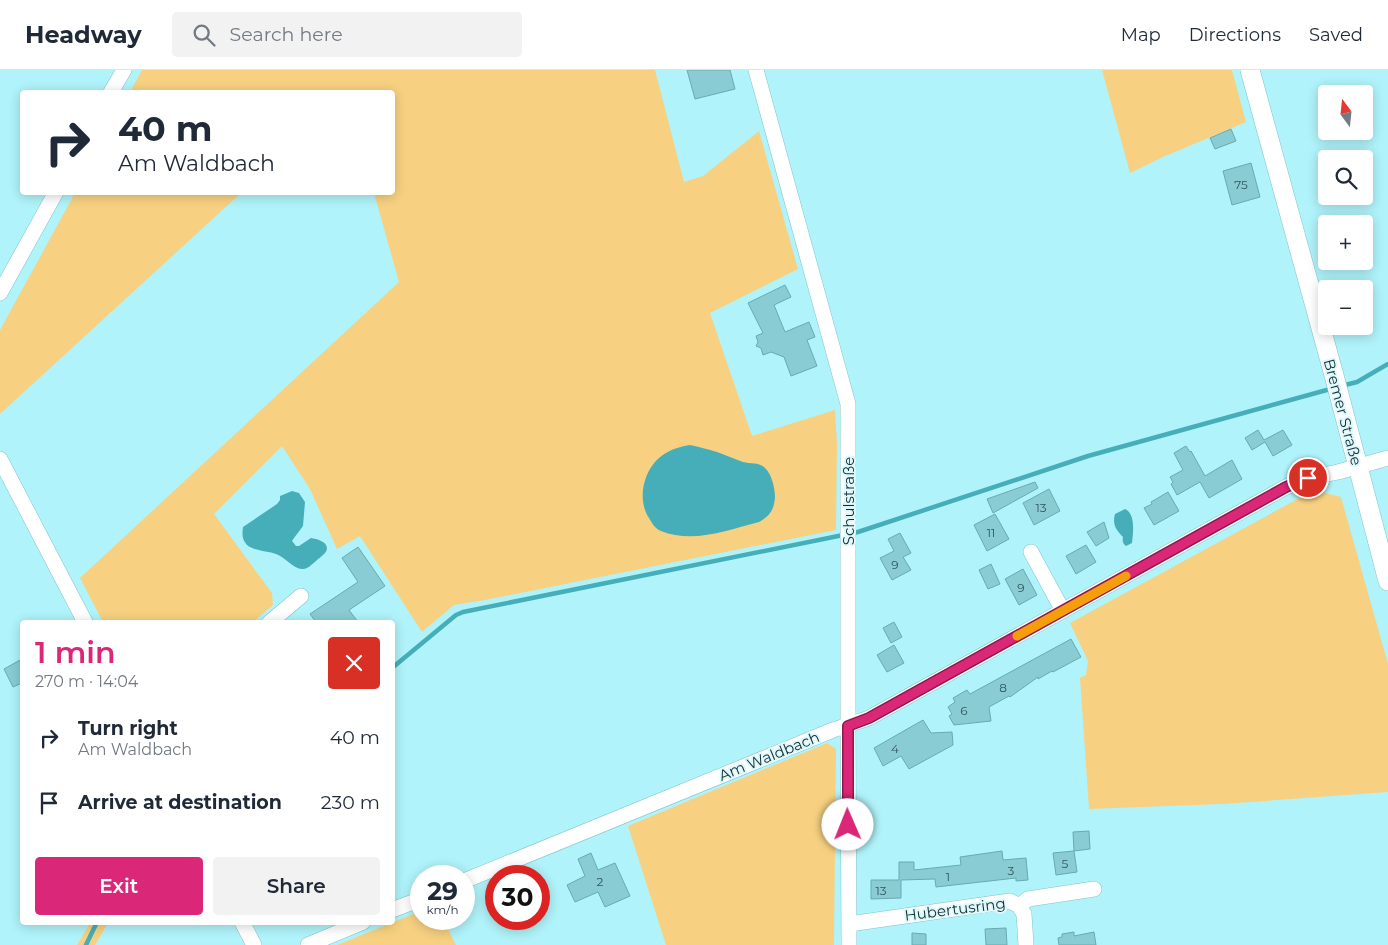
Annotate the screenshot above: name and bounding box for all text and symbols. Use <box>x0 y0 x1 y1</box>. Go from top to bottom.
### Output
search box <box>172 12 522 57</box>
text: Headway <box>25 20 142 49</box>
icon: search <box>190 21 218 49</box>
text: Search here <box>230 23 343 46</box>
text: Map <box>1121 24 1161 46</box>
text: Directions <box>1189 24 1281 46</box>
text: Saved <box>1309 24 1363 46</box>
north arrow <box>1318 85 1372 140</box>
map controls <box>1318 85 1373 335</box>
text: 40 m <box>118 107 213 150</box>
icon: right <box>35 110 100 175</box>
text: Am Waldbach <box>118 150 275 177</box>
button: search <box>1318 150 1373 205</box>
house number: 75 <box>1234 177 1248 192</box>
button: + <box>1318 215 1373 270</box>
button: − <box>1318 280 1373 335</box>
street label: Bremer Straße <box>1320 357 1366 467</box>
street label: Schulstraße <box>839 457 858 545</box>
pin <box>1287 457 1329 499</box>
icon: arrive <box>1294 464 1322 492</box>
house number: 13 <box>1035 500 1047 515</box>
house number: 11 <box>987 525 995 540</box>
house number: 9 <box>891 557 899 572</box>
house number: 9 <box>1017 580 1025 595</box>
text: 1 min <box>35 634 116 671</box>
button: close <box>328 637 380 689</box>
text: 270 m · 14:04 <box>35 672 138 691</box>
house number: 8 <box>999 680 1007 695</box>
house number: 6 <box>960 703 968 718</box>
text: Turn right <box>78 717 178 740</box>
icon: right <box>35 724 63 752</box>
text: 40 m <box>330 726 380 749</box>
street label: Am Waldbach <box>716 727 822 785</box>
text: Am Waldbach <box>78 740 192 759</box>
house number: 4 <box>891 741 899 756</box>
icon: arrive <box>35 789 63 817</box>
text: Arrive at destination <box>78 791 282 814</box>
text: 230 m <box>321 791 380 814</box>
position arrow <box>821 798 873 850</box>
house number: 5 <box>1062 856 1069 871</box>
button: Exit <box>35 857 203 915</box>
button: Share <box>213 857 380 915</box>
house number: 3 <box>1008 863 1015 878</box>
speed limit sign: 30 <box>485 865 550 930</box>
house number: 1 <box>946 869 950 884</box>
house number: 2 <box>597 874 604 889</box>
text: 29 <box>427 876 458 906</box>
house number: 13 <box>875 883 887 898</box>
street label: Hubertusring <box>903 893 1007 925</box>
text: km/h <box>426 902 459 917</box>

